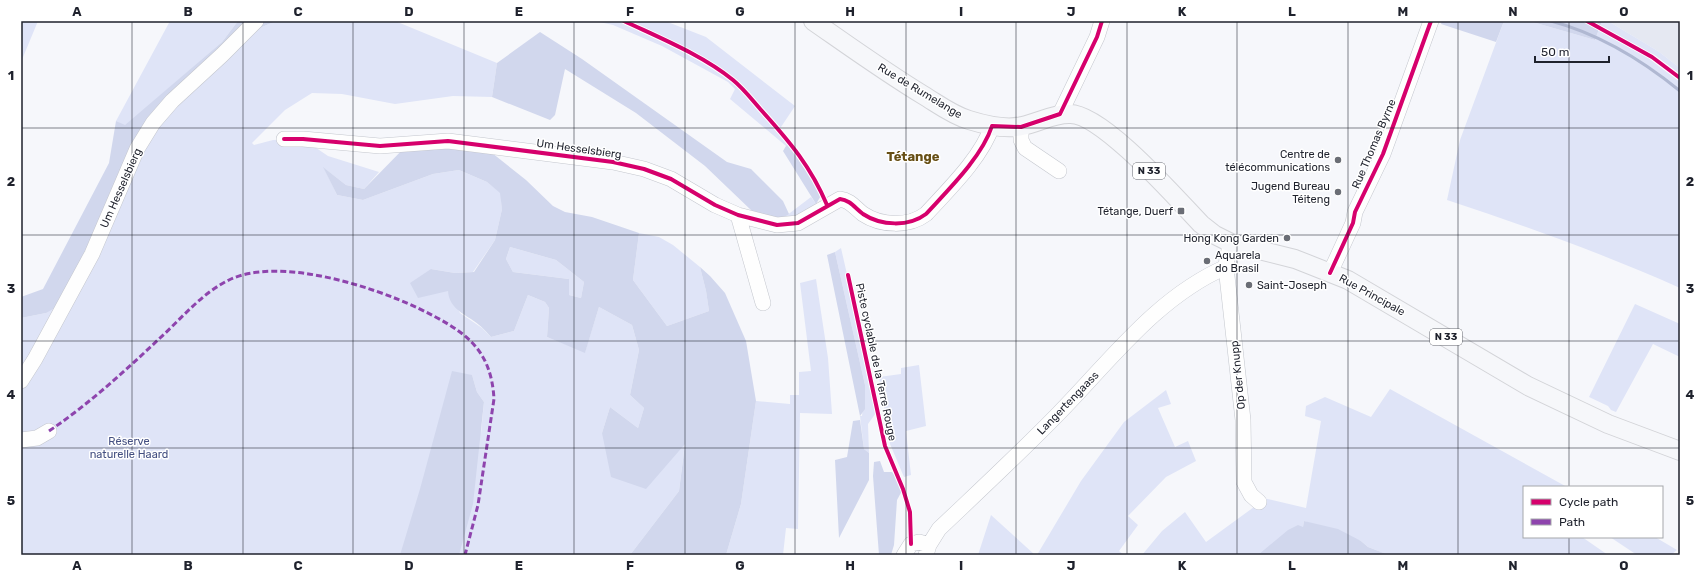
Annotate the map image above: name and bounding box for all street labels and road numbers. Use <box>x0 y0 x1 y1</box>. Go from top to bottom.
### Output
street label: Rue de Rumelange <box>876 61 964 121</box>
street label: Rue Thomas Byrne <box>1349 97 1399 191</box>
street label: Um Hesselsbierg <box>536 137 622 161</box>
street label: Um Hesselsbierg <box>98 146 144 230</box>
road number: N 33 <box>1133 163 1165 179</box>
street label: Rue Principale <box>1337 272 1407 318</box>
street label: Piste cyclable de la Terre Rouge <box>853 282 899 442</box>
road number: N 33 <box>1430 329 1462 345</box>
street label: Op der Knupp <box>1228 340 1248 410</box>
street label: Langertengaass <box>1035 368 1102 437</box>

